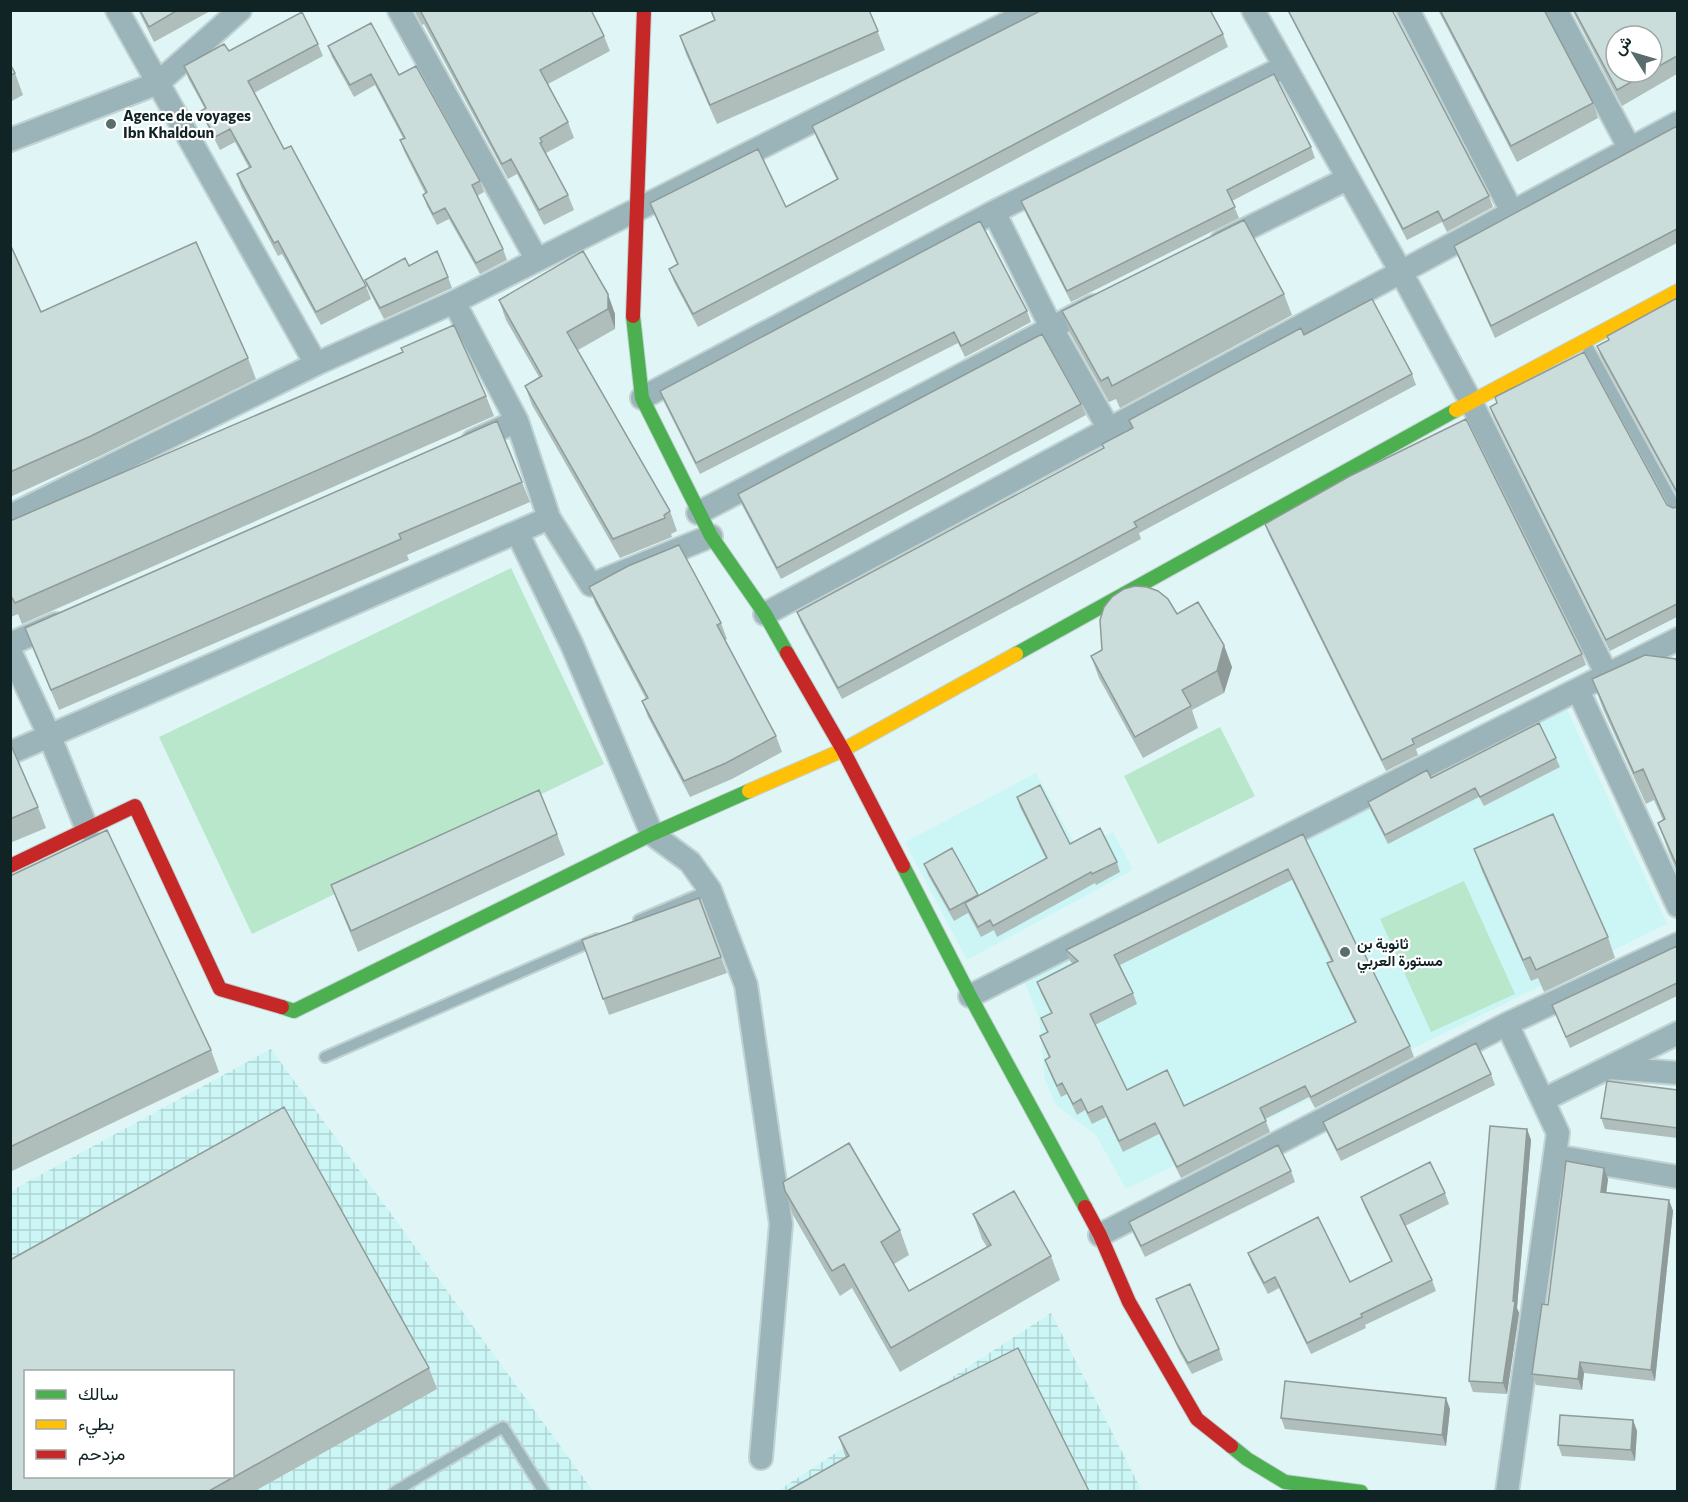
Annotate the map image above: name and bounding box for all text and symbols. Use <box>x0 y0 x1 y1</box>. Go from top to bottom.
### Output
north arrow <box>1604 24 1664 84</box>
text: ش <box>1608 31 1636 59</box>
place label: Agence de voyages Ibn Khaldoun <box>123 106 251 141</box>
marker: Agence de voyages Ibn Khaldoun <box>104 117 118 131</box>
place label: ثانوية بن مستورة العربي <box>1357 934 1443 974</box>
marker: ثانوية بن مستورة العربي <box>1338 945 1352 959</box>
legend <box>24 1370 234 1478</box>
text: سالك <box>78 1382 118 1404</box>
text: بطيء <box>78 1412 114 1439</box>
text: مزدحم <box>78 1442 125 1466</box>

